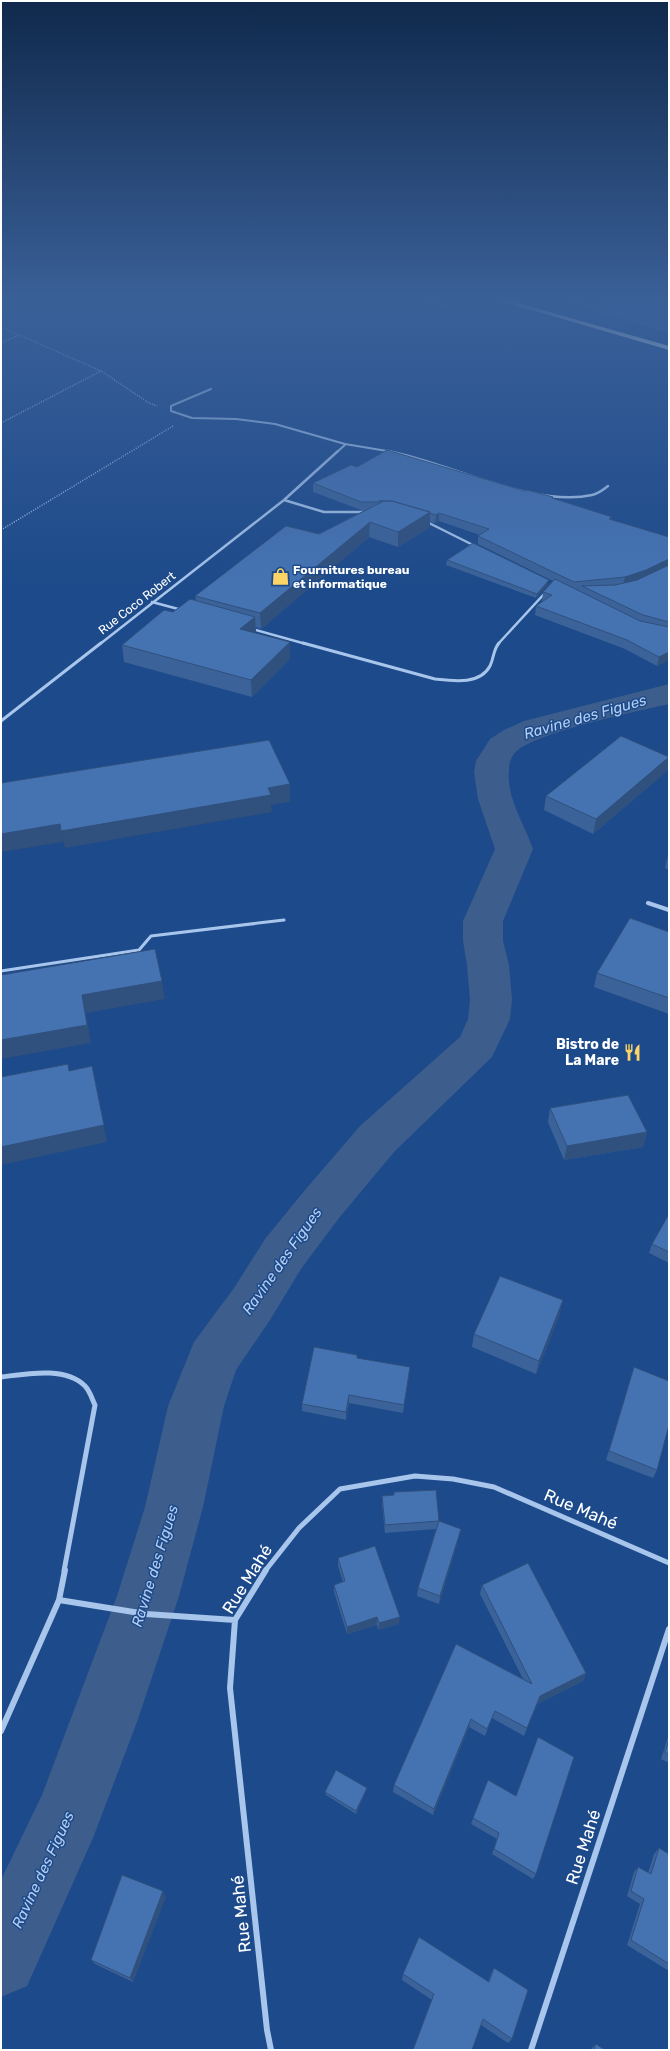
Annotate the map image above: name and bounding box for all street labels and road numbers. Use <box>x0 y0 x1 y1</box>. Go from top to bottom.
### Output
street label: Rue Coco Robert <box>96 568 179 637</box>
street label: Rue Mahé <box>541 1485 621 1533</box>
street label: Rue Mahé <box>218 1541 276 1617</box>
street label: Rue Mahé <box>561 1807 605 1887</box>
street label: Rue Mahé <box>227 1874 255 1954</box>

